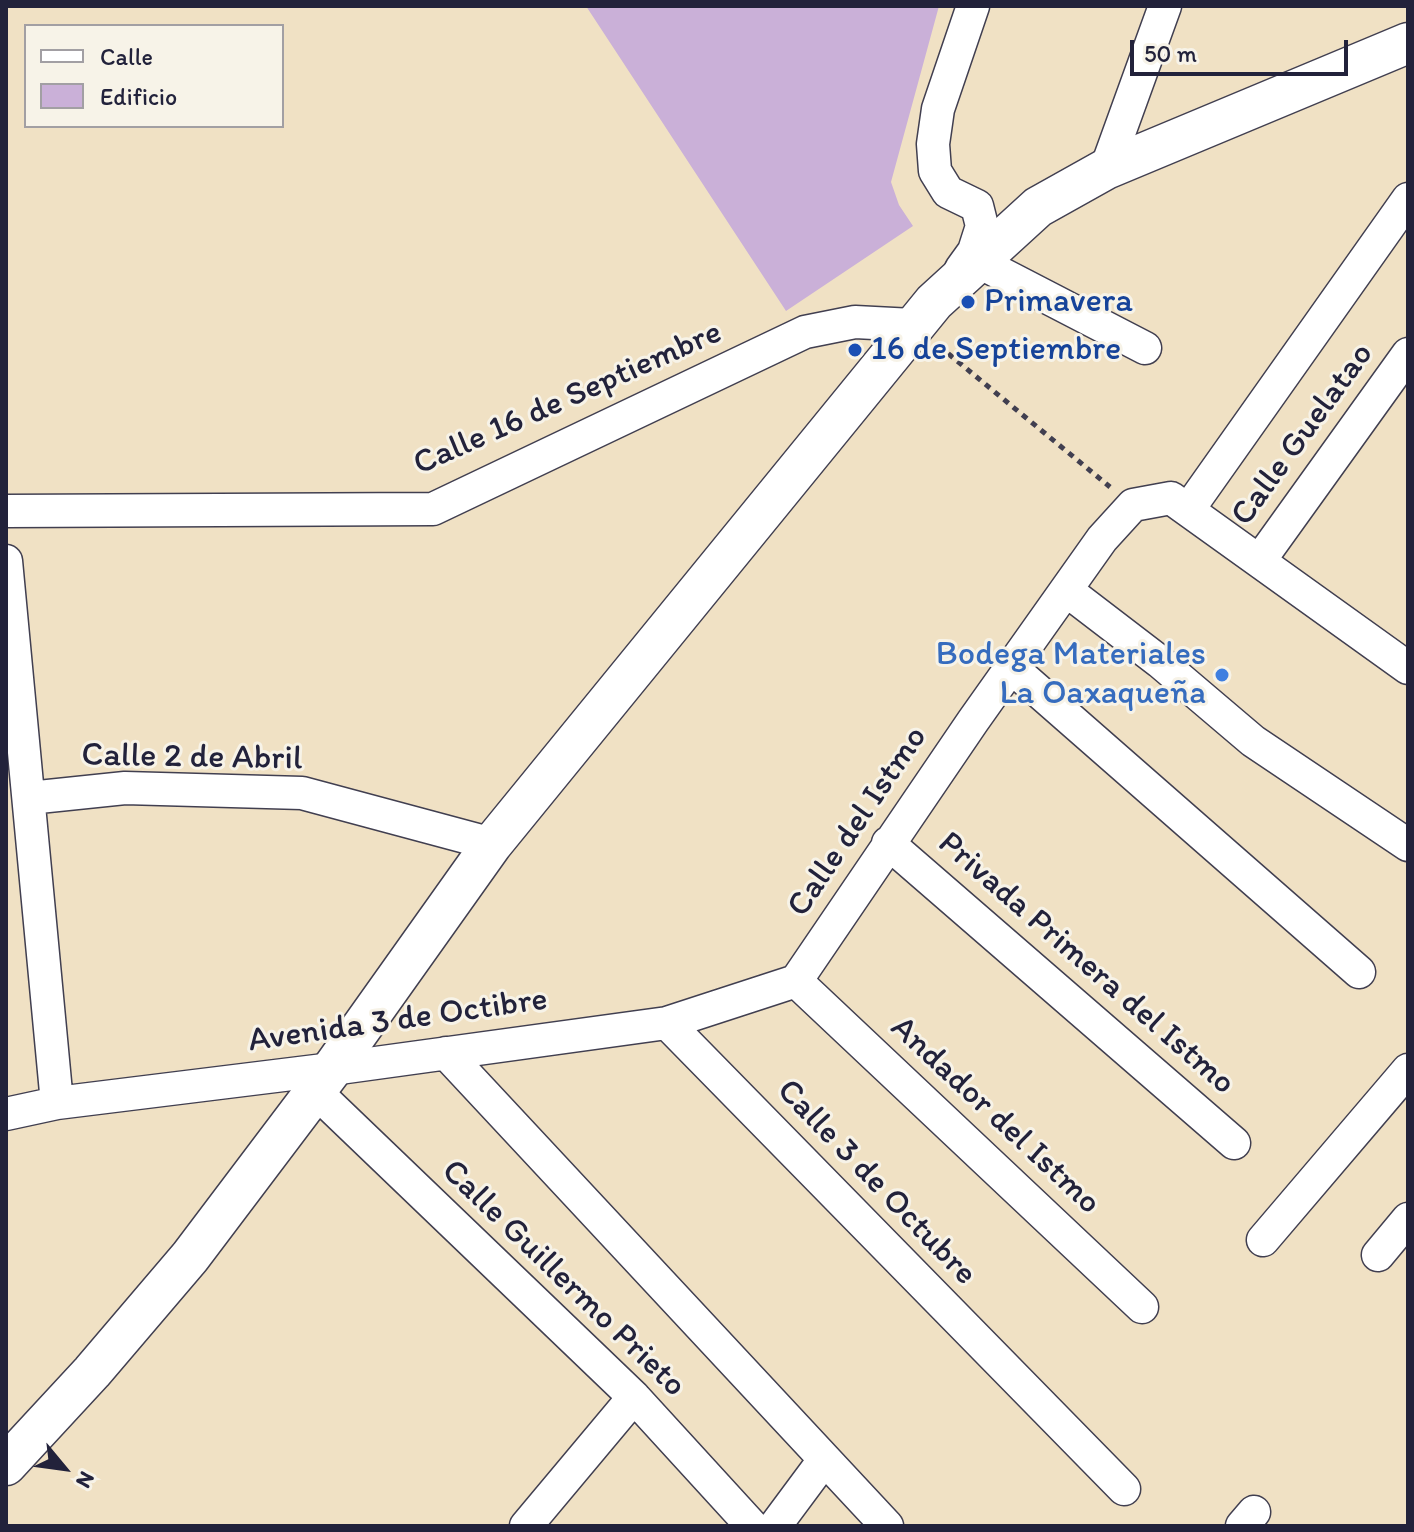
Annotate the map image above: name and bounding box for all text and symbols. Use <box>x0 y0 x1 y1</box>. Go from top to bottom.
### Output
legend <box>24 24 284 128</box>
scale bar <box>1134 24 1352 74</box>
text: 50 m <box>1144 39 1197 68</box>
text: Calle <box>100 42 153 71</box>
text: Edificio <box>100 82 177 111</box>
place label: Primavera <box>984 282 1133 322</box>
marker: Primavera <box>959 293 977 311</box>
street label: Calle 16 de Septiembre <box>408 313 728 485</box>
place label: 16 de Septiembre <box>871 330 1121 370</box>
street label: Calle Guelatao <box>1223 336 1383 534</box>
marker: 16 de Septiembre <box>846 341 864 359</box>
place label: Bodega Materiales La Oaxaqueña <box>936 635 1206 714</box>
marker: Bodega Materiales La Oaxaqueña <box>1213 666 1231 684</box>
street label: Calle del Istmo <box>779 719 937 925</box>
street label: Calle 2 de Abril <box>81 736 303 780</box>
street label: Privada Primera del Istmo <box>929 824 1243 1104</box>
street label: Avenida 3 de Octibre <box>246 980 550 1062</box>
street label: Andador del Istmo <box>881 1008 1109 1224</box>
street label: Calle 3 de Octubre <box>767 1072 985 1294</box>
street label: Calle Guillermo Prieto <box>432 1152 694 1406</box>
north arrow <box>24 1428 104 1508</box>
text: N <box>70 1467 101 1493</box>

